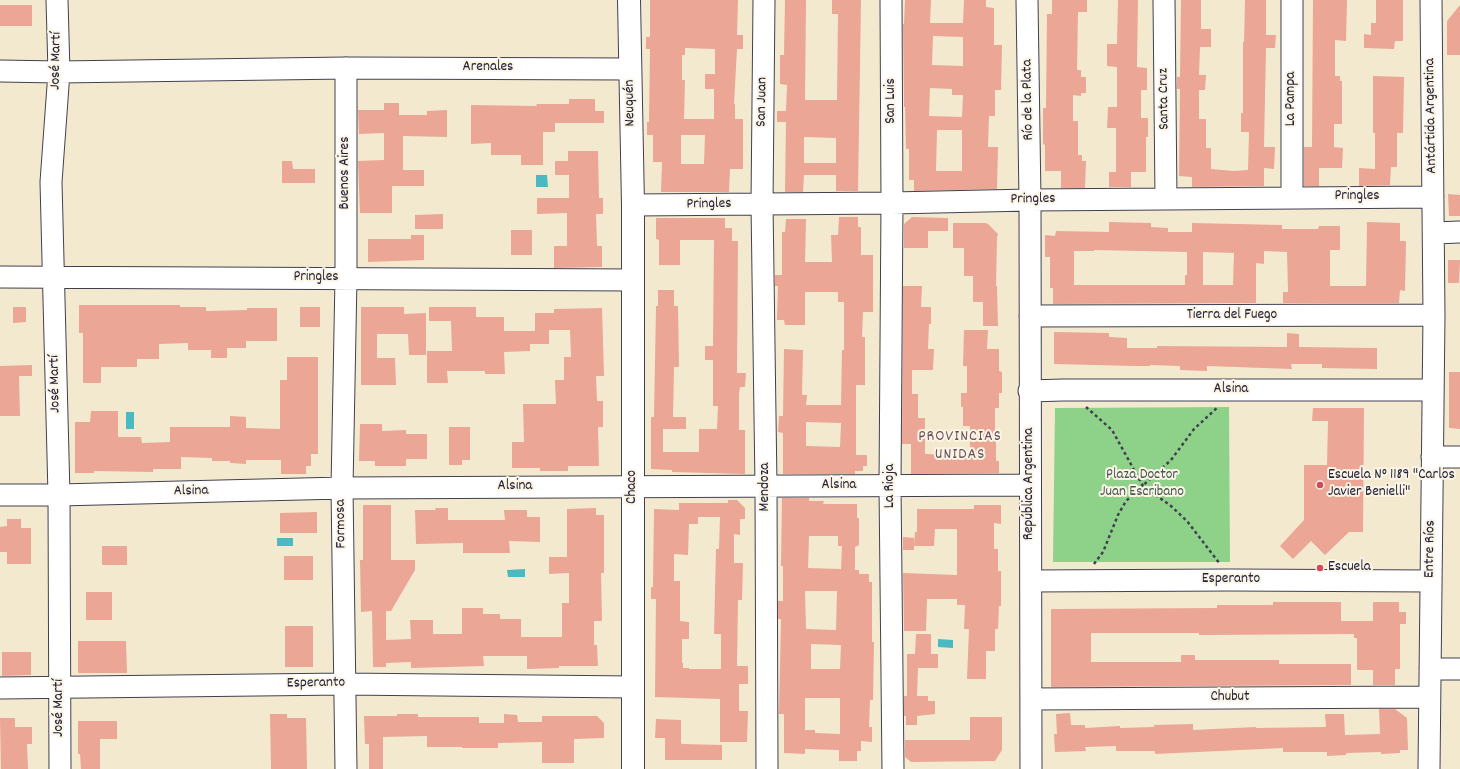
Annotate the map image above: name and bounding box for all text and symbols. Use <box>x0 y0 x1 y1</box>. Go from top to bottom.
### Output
street label: José Martí <box>47 32 67 90</box>
street label: Antártida Argentina <box>1422 58 1442 174</box>
street label: Arenales <box>463 59 513 77</box>
street label: Río de la Plata <box>1019 59 1039 141</box>
street label: Santa Cruz <box>1155 68 1175 130</box>
street label: La Pampa <box>1283 72 1301 126</box>
street label: San Juan <box>754 77 772 127</box>
street label: San Luis <box>883 78 901 124</box>
street label: Neuquén <box>622 79 640 127</box>
street label: Buenos Aires <box>337 137 355 209</box>
street label: Pringles <box>1334 188 1380 206</box>
street label: Pringles <box>1010 191 1056 209</box>
street label: Pringles <box>686 196 732 214</box>
street label: Pringles <box>293 269 339 287</box>
street label: Tierra del Fuego <box>1187 307 1277 325</box>
street label: José Martí <box>46 355 66 413</box>
street label: Alsina <box>1214 381 1248 399</box>
district label: PROVINCIAS UNIDAS <box>918 428 1002 466</box>
street label: República Argentina <box>1021 428 1039 540</box>
street label: Mendoza <box>757 463 775 511</box>
street label: La Rioja <box>882 464 900 508</box>
park label: Plaza Doctor Juan Escribano <box>1100 467 1184 502</box>
place label: Escuela N° 1189 "Carlos Javier Benielli" <box>1328 467 1455 502</box>
street label: Chaco <box>624 470 642 504</box>
street label: Alsina <box>822 477 856 495</box>
street label: Alsina <box>498 478 532 496</box>
marker: Escuela N° 1189 "Carlos Javier Benielli" <box>1315 480 1325 490</box>
street label: Alsina <box>173 483 209 501</box>
street label: Formosa <box>333 499 351 549</box>
street label: Entre Ríos <box>1421 520 1441 578</box>
place label: Escuela <box>1328 559 1371 577</box>
marker: Escuela <box>1315 563 1325 573</box>
street label: Esperanto <box>1202 571 1260 589</box>
street label: Esperanto <box>287 674 345 694</box>
street label: José Martí <box>51 679 69 737</box>
street label: Chubut <box>1210 689 1250 707</box>

